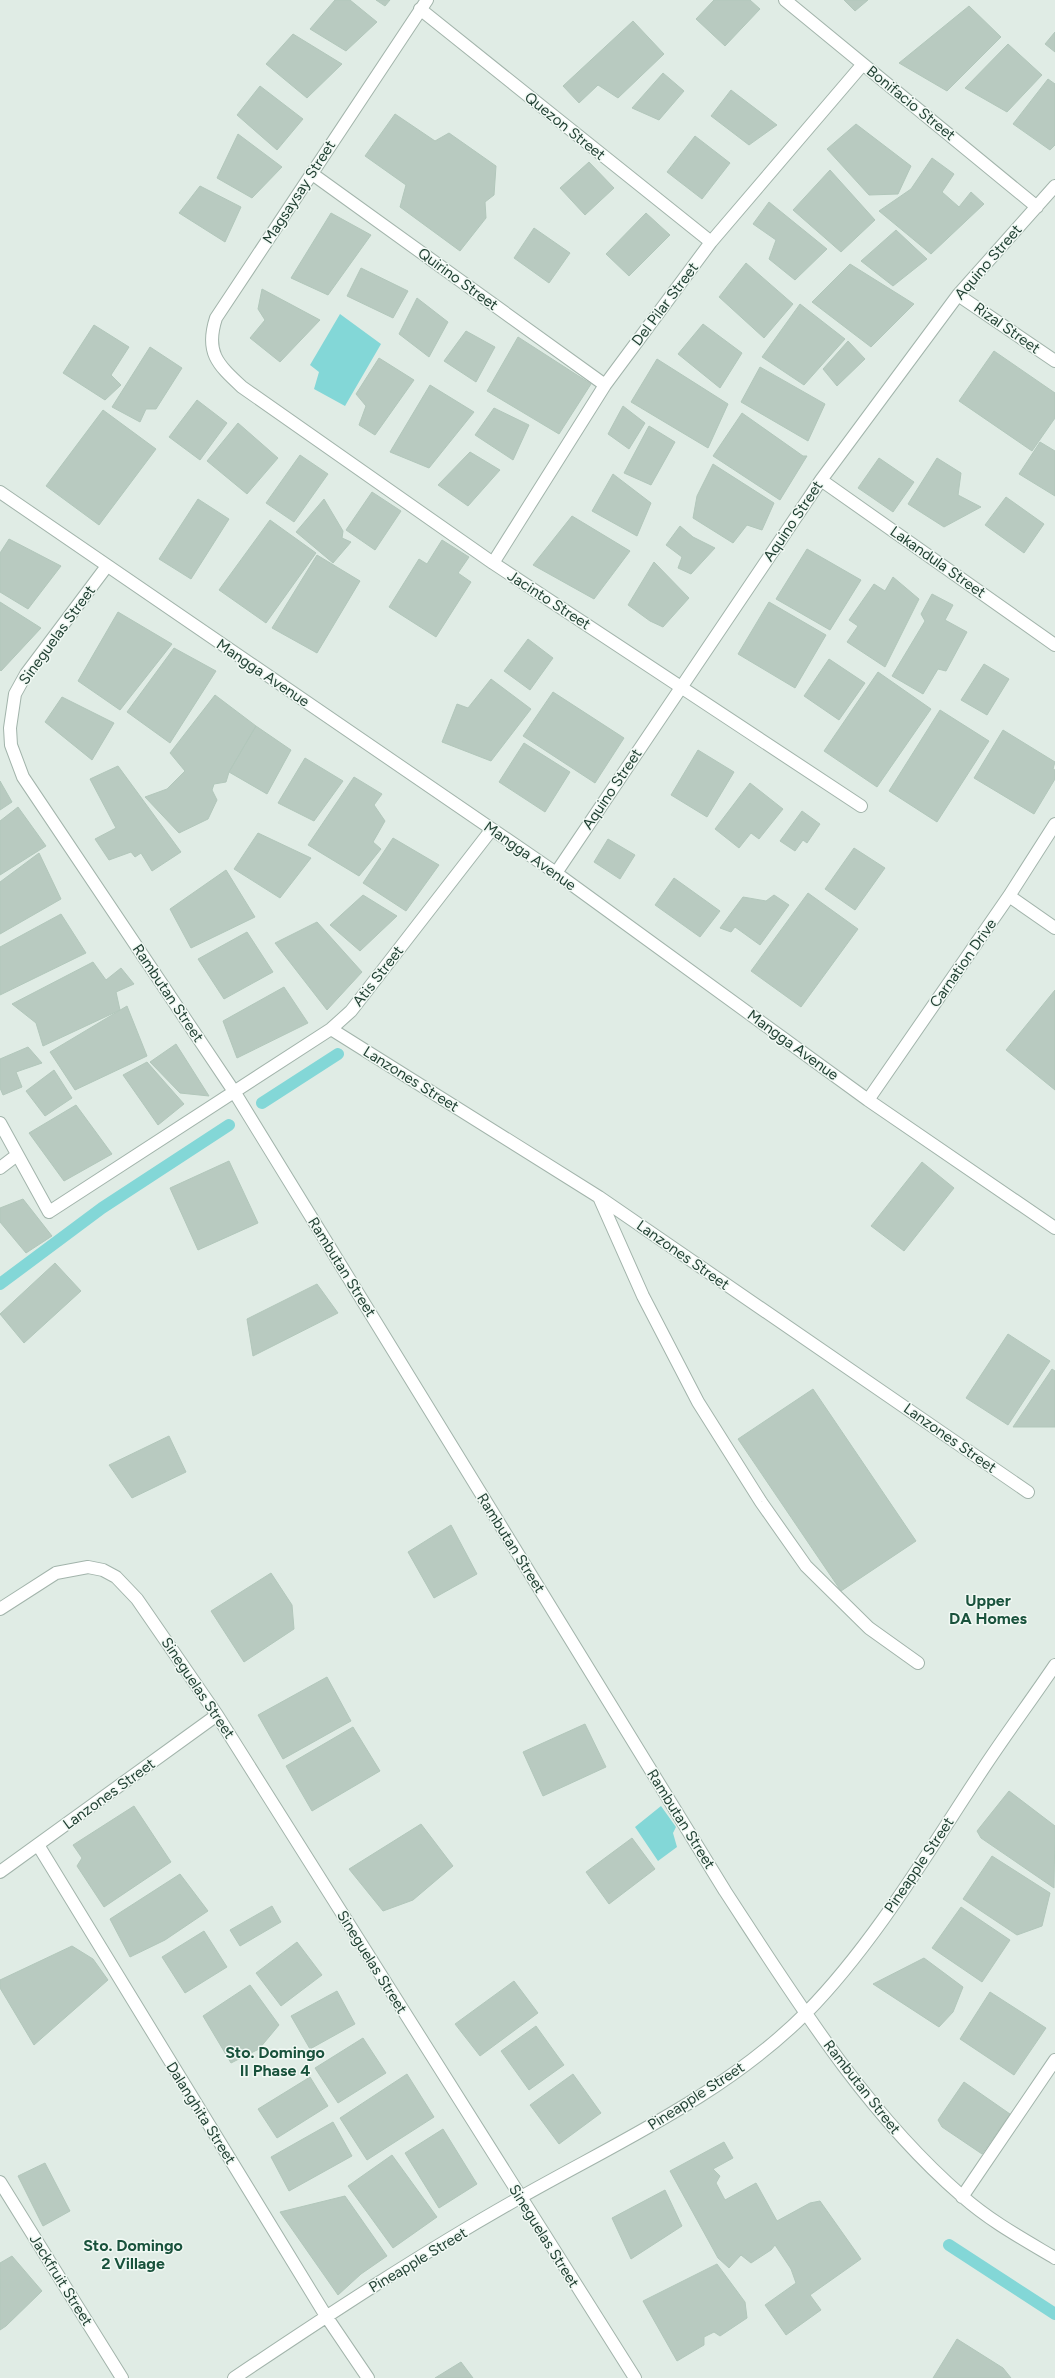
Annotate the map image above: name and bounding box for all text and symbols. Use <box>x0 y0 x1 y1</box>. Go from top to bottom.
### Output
street label: Bonifacio Street <box>863 62 959 144</box>
street label: Quezon Street <box>521 88 609 164</box>
street label: Magsaysay Street <box>259 137 339 247</box>
street label: Aquino Street <box>951 221 1026 303</box>
street label: Quirino Street <box>414 244 502 314</box>
street label: Del Pilar Street <box>628 259 702 349</box>
street label: Rizal Street <box>970 299 1044 358</box>
street label: Aquino Street <box>759 477 827 565</box>
street label: Lakandula Street <box>887 522 989 602</box>
street label: Jacinto Street <box>504 566 594 634</box>
street label: Sineguelas Street <box>15 582 99 688</box>
street label: Mangga Avenue <box>213 635 313 711</box>
street label: Aquino Street <box>578 745 646 833</box>
street label: Mangga Avenue <box>480 818 580 894</box>
street label: Carnation Drive <box>926 915 1000 1011</box>
street label: Rambutan Street <box>129 941 208 1046</box>
street label: Atis Street <box>349 942 407 1010</box>
street label: Mangga Avenue <box>744 1006 842 1084</box>
street label: Lanzones Street <box>360 1042 462 1116</box>
street label: Rambutan Street <box>304 1214 380 1321</box>
street label: Lanzones Street <box>633 1216 733 1294</box>
street label: Lanzones Street <box>900 1399 1000 1477</box>
street label: Rambutan Street <box>473 1490 549 1597</box>
district label: Upper DA Homes <box>949 1591 1028 1628</box>
street label: Sineguelas Street <box>157 1634 239 1742</box>
street label: Lanzones Street <box>60 1754 159 1833</box>
street label: Rambutan Street <box>643 1766 719 1873</box>
street label: Pineapple Street <box>880 1814 958 1916</box>
street label: Sineguelas Street <box>333 1907 411 2017</box>
street label: Rambutan Street <box>820 2036 904 2138</box>
district label: Sto. Domingo II Phase 4 <box>225 2043 325 2080</box>
street label: Pineapple Street <box>644 2058 748 2134</box>
street label: Dalanghita Street <box>162 2059 240 2168</box>
street label: Sineguelas Street <box>505 2181 583 2291</box>
street label: Pineapple Street <box>366 2223 471 2296</box>
street label: Jackfruit Street <box>26 2231 97 2329</box>
district label: Sto. Domingo 2 Village <box>83 2236 183 2273</box>

